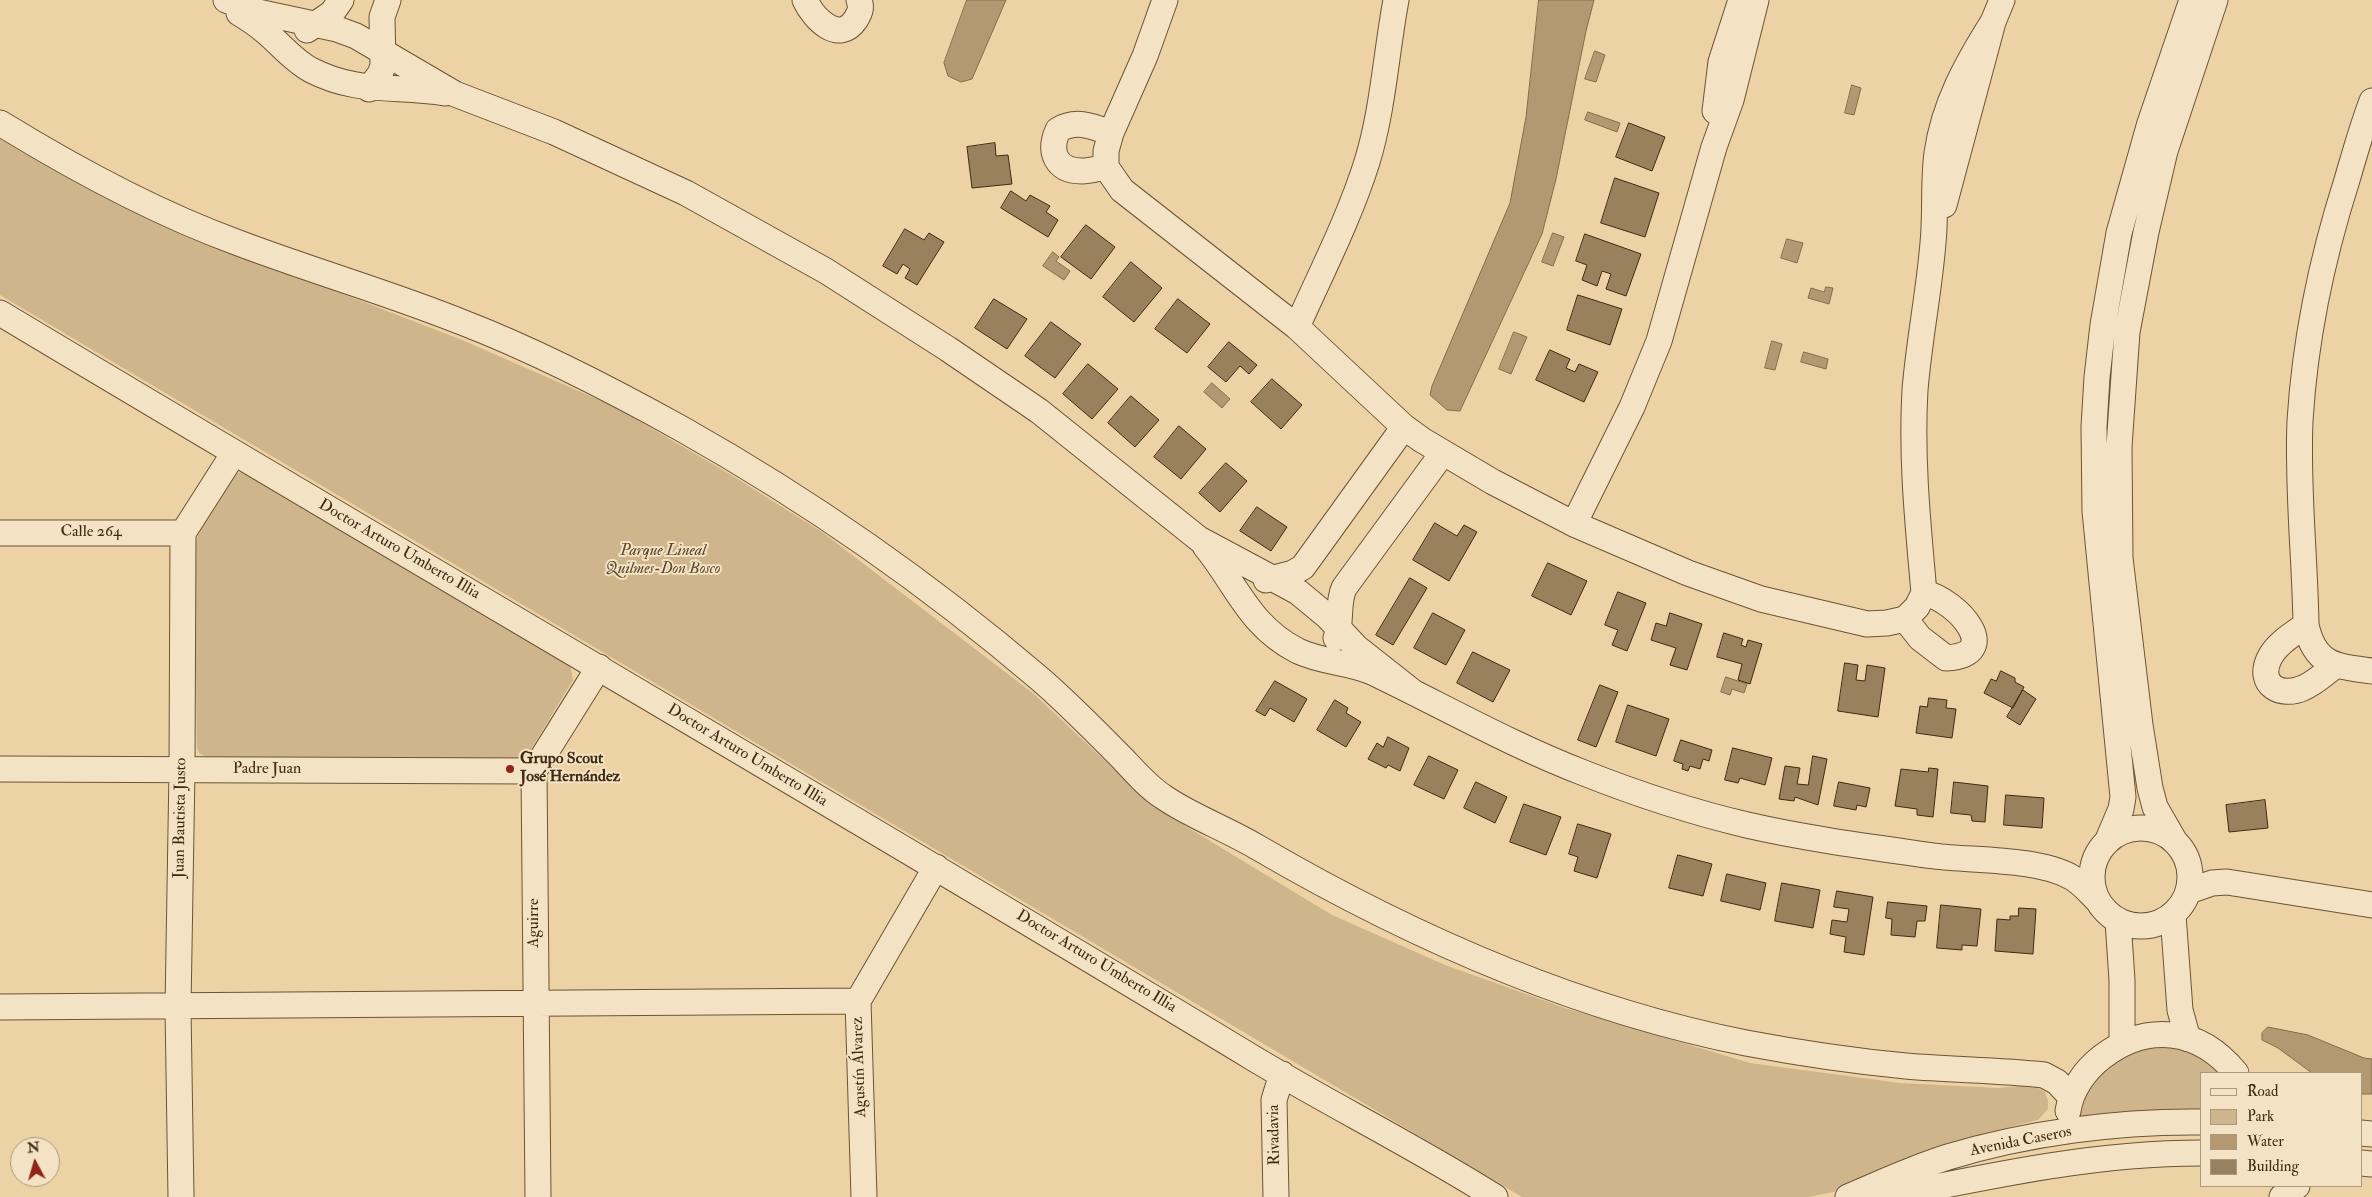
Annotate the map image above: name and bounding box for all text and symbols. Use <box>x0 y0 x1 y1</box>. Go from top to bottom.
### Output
street label: Doctor Arturo Umberto Illia <box>315 496 483 604</box>
street label: Calle 264 <box>60 523 122 543</box>
park label: Parque Lineal Quilmes-Don Bosco <box>606 542 720 580</box>
street label: Doctor Arturo Umberto Illia <box>663 701 831 811</box>
place label: Grupo Scout José Hernández <box>520 750 620 788</box>
street label: Juan Bautista Justo <box>170 757 192 879</box>
street label: Padre Juan <box>233 760 301 780</box>
marker: Grupo Scout José Hernández <box>504 763 516 775</box>
street label: Aguirre <box>525 898 545 948</box>
street label: Doctor Arturo Umberto Illia <box>1012 907 1180 1017</box>
street label: Agustín Álvarez <box>849 1016 871 1118</box>
legend <box>2200 1072 2362 1187</box>
text: Road <box>2247 1082 2278 1101</box>
street label: Rivadavia <box>1265 1104 1285 1166</box>
text: Park <box>2247 1107 2274 1126</box>
street label: Avenida Caseros <box>1969 1123 2073 1161</box>
text: Water <box>2247 1132 2284 1151</box>
north arrow <box>10 1137 60 1187</box>
text: N <box>26 1138 41 1157</box>
text: Building <box>2247 1157 2299 1176</box>

